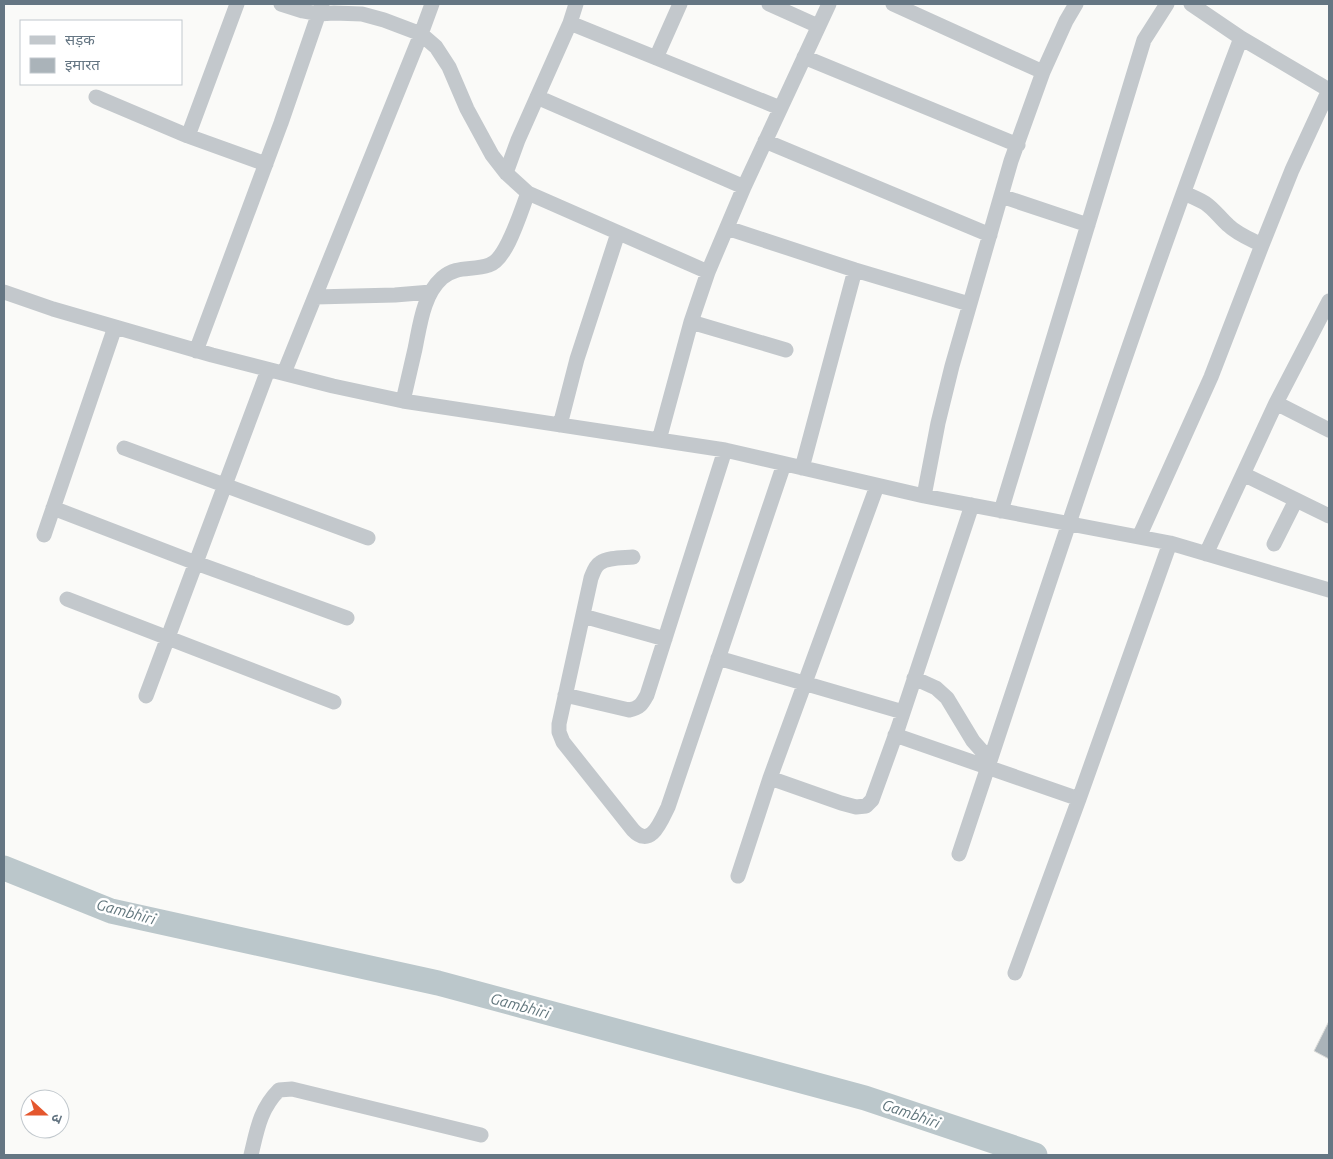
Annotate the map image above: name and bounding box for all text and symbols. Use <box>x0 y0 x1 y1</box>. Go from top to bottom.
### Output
legend <box>20 20 182 85</box>
text: सड़क <box>65 31 95 48</box>
text: इमारत <box>65 56 100 73</box>
water label: Gambhiri <box>95 896 159 928</box>
water label: Gambhiri <box>489 990 553 1022</box>
north arrow <box>20 1089 70 1139</box>
water label: Gambhiri <box>880 1096 944 1132</box>
text: उ <box>48 1112 66 1126</box>

